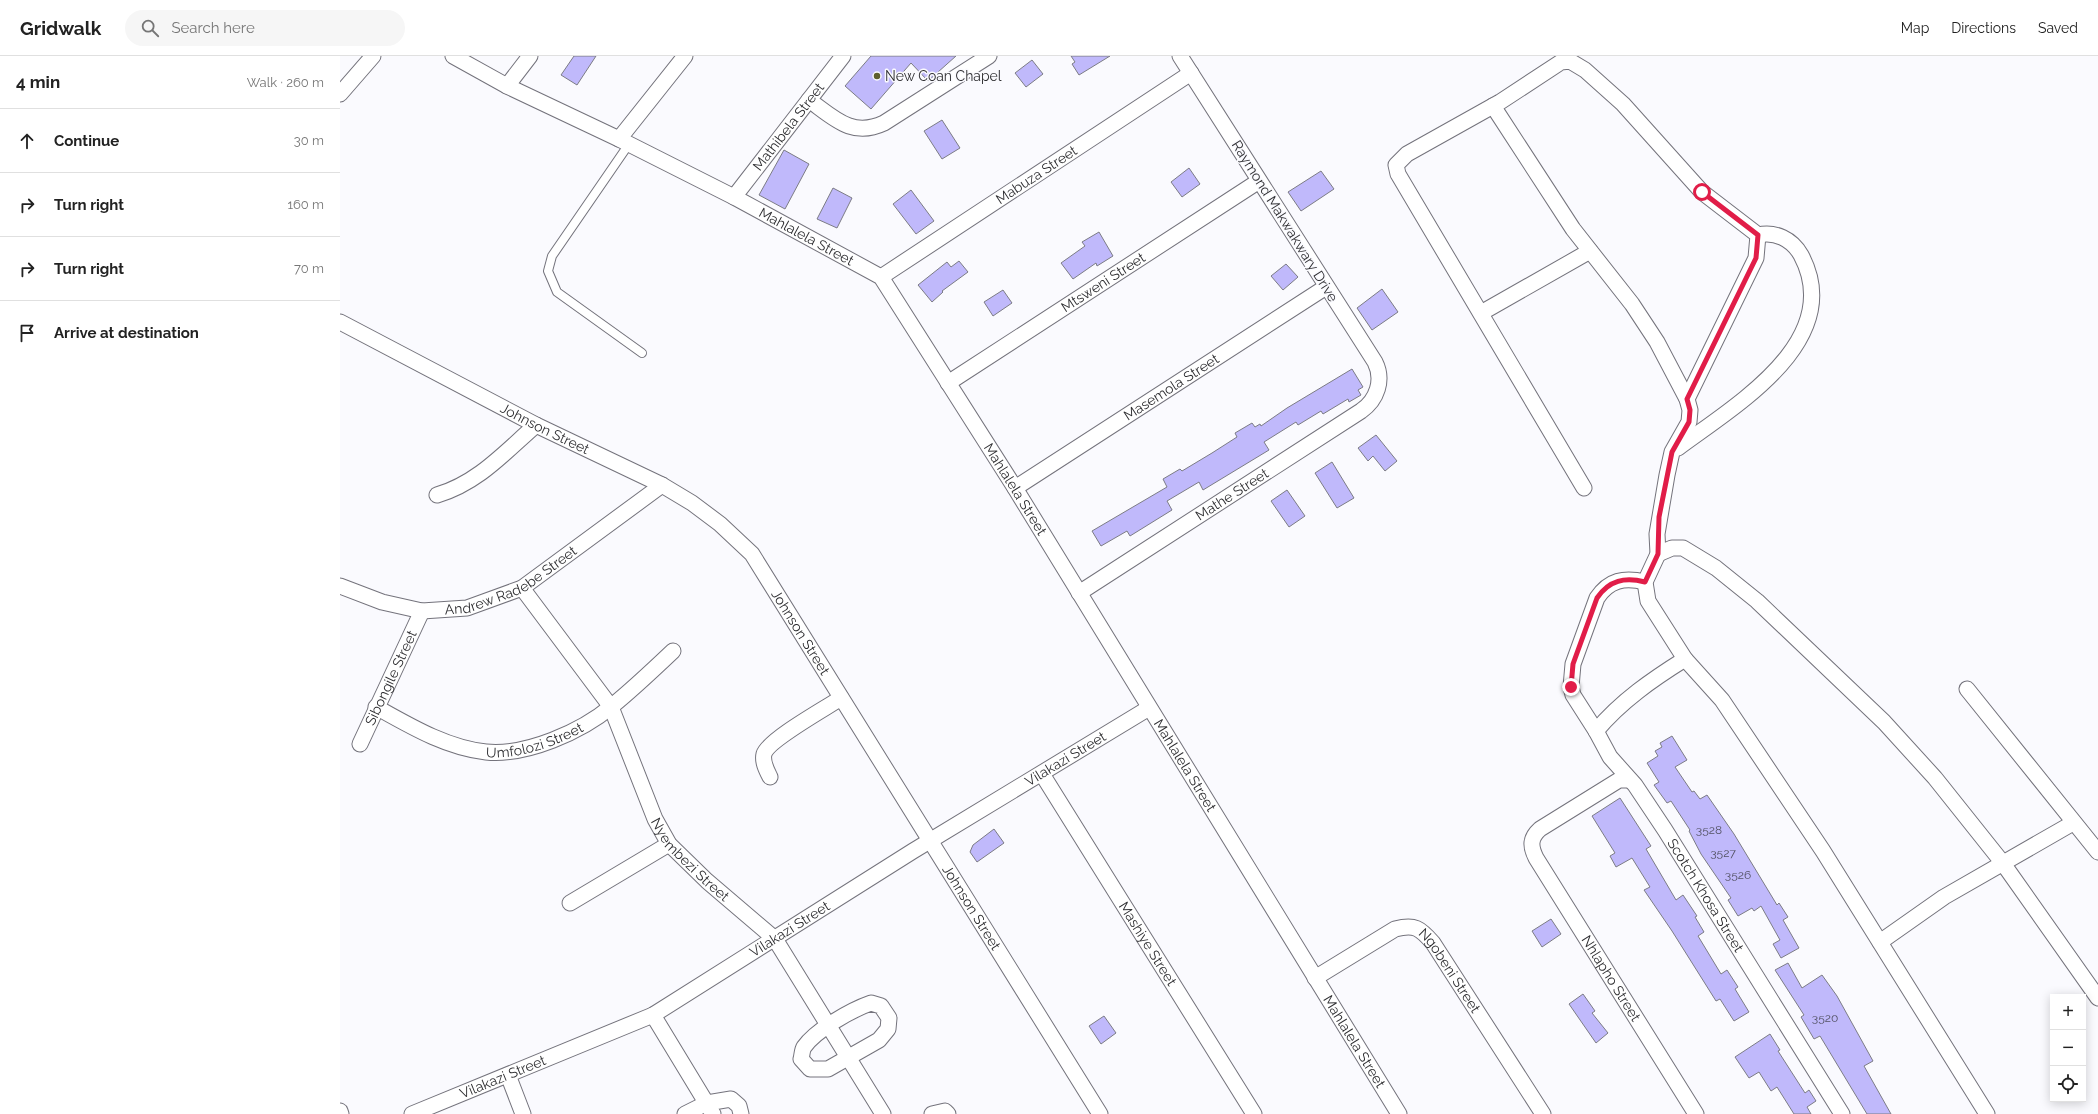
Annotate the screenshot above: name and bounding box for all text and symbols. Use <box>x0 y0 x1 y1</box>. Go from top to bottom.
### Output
search box <box>125 10 405 46</box>
text: Gridwalk <box>20 17 101 39</box>
icon: search <box>139 17 161 39</box>
text: Search here <box>171 19 255 37</box>
text: Map <box>1901 20 1929 36</box>
text: Directions <box>1951 20 2016 36</box>
text: Saved <box>2038 20 2078 36</box>
place label: New Coan Chapel <box>885 68 1002 84</box>
marker: New Coan Chapel <box>872 71 882 81</box>
text: 4 min <box>16 72 60 92</box>
text: Walk · 260 m <box>247 75 324 90</box>
street label: Mathibela Street <box>750 79 828 174</box>
icon: ahead <box>16 130 38 152</box>
text: Continue <box>54 132 119 150</box>
text: 30 m <box>294 133 324 148</box>
street label: Raymond Makwakwary Drive <box>1229 137 1341 305</box>
street label: Mabuza Street <box>993 142 1080 207</box>
route start <box>1693 183 1711 201</box>
icon: right <box>16 194 38 216</box>
text: Turn right <box>54 196 124 214</box>
text: 160 m <box>287 197 324 212</box>
street label: Mahlalela Street <box>756 204 857 269</box>
street label: Mtsweni Street <box>1058 249 1148 315</box>
icon: right <box>16 258 38 280</box>
text: Turn right <box>54 260 124 278</box>
text: 70 m <box>294 261 324 276</box>
icon: arrive <box>16 322 38 344</box>
text: Arrive at destination <box>54 324 199 342</box>
street label: Masemola Street <box>1121 350 1222 424</box>
street label: Johnson Street <box>498 400 592 457</box>
street label: Mahlalela Street <box>981 440 1050 538</box>
street label: Mathe Street <box>1193 465 1272 524</box>
street label: Andrew Radebe Street <box>444 542 580 617</box>
street label: Johnson Street <box>768 587 833 678</box>
street label: Sibongile Street <box>362 628 420 728</box>
route end <box>1562 678 1580 696</box>
street label: Mahlalela Street <box>1151 716 1220 815</box>
street label: Umfolozi Street <box>486 719 586 761</box>
street label: Vilakazi Street <box>1022 728 1109 789</box>
street label: Nyembezi Street <box>648 815 733 905</box>
house number: 3528 <box>1696 823 1722 837</box>
street label: Scotch Khosa Street <box>1664 836 1747 955</box>
house number: 3527 <box>1710 846 1736 860</box>
street label: Johnson Street <box>939 862 1004 953</box>
house number: 3526 <box>1725 868 1751 882</box>
street label: Vilakazi Street <box>747 898 833 960</box>
street label: Mashiye Street <box>1116 899 1180 989</box>
street label: Ngobeni Street <box>1416 925 1484 1016</box>
street label: Nhlapho Street <box>1578 932 1644 1024</box>
street label: Mahlalela Street <box>1320 992 1389 1091</box>
map controls <box>2050 994 2086 1102</box>
button: + <box>2050 994 2086 1030</box>
house number: 3520 <box>1812 1011 1838 1025</box>
button: − <box>2050 1030 2086 1066</box>
street label: Vilakazi Street <box>457 1052 548 1102</box>
button: locate <box>2050 1066 2086 1102</box>

